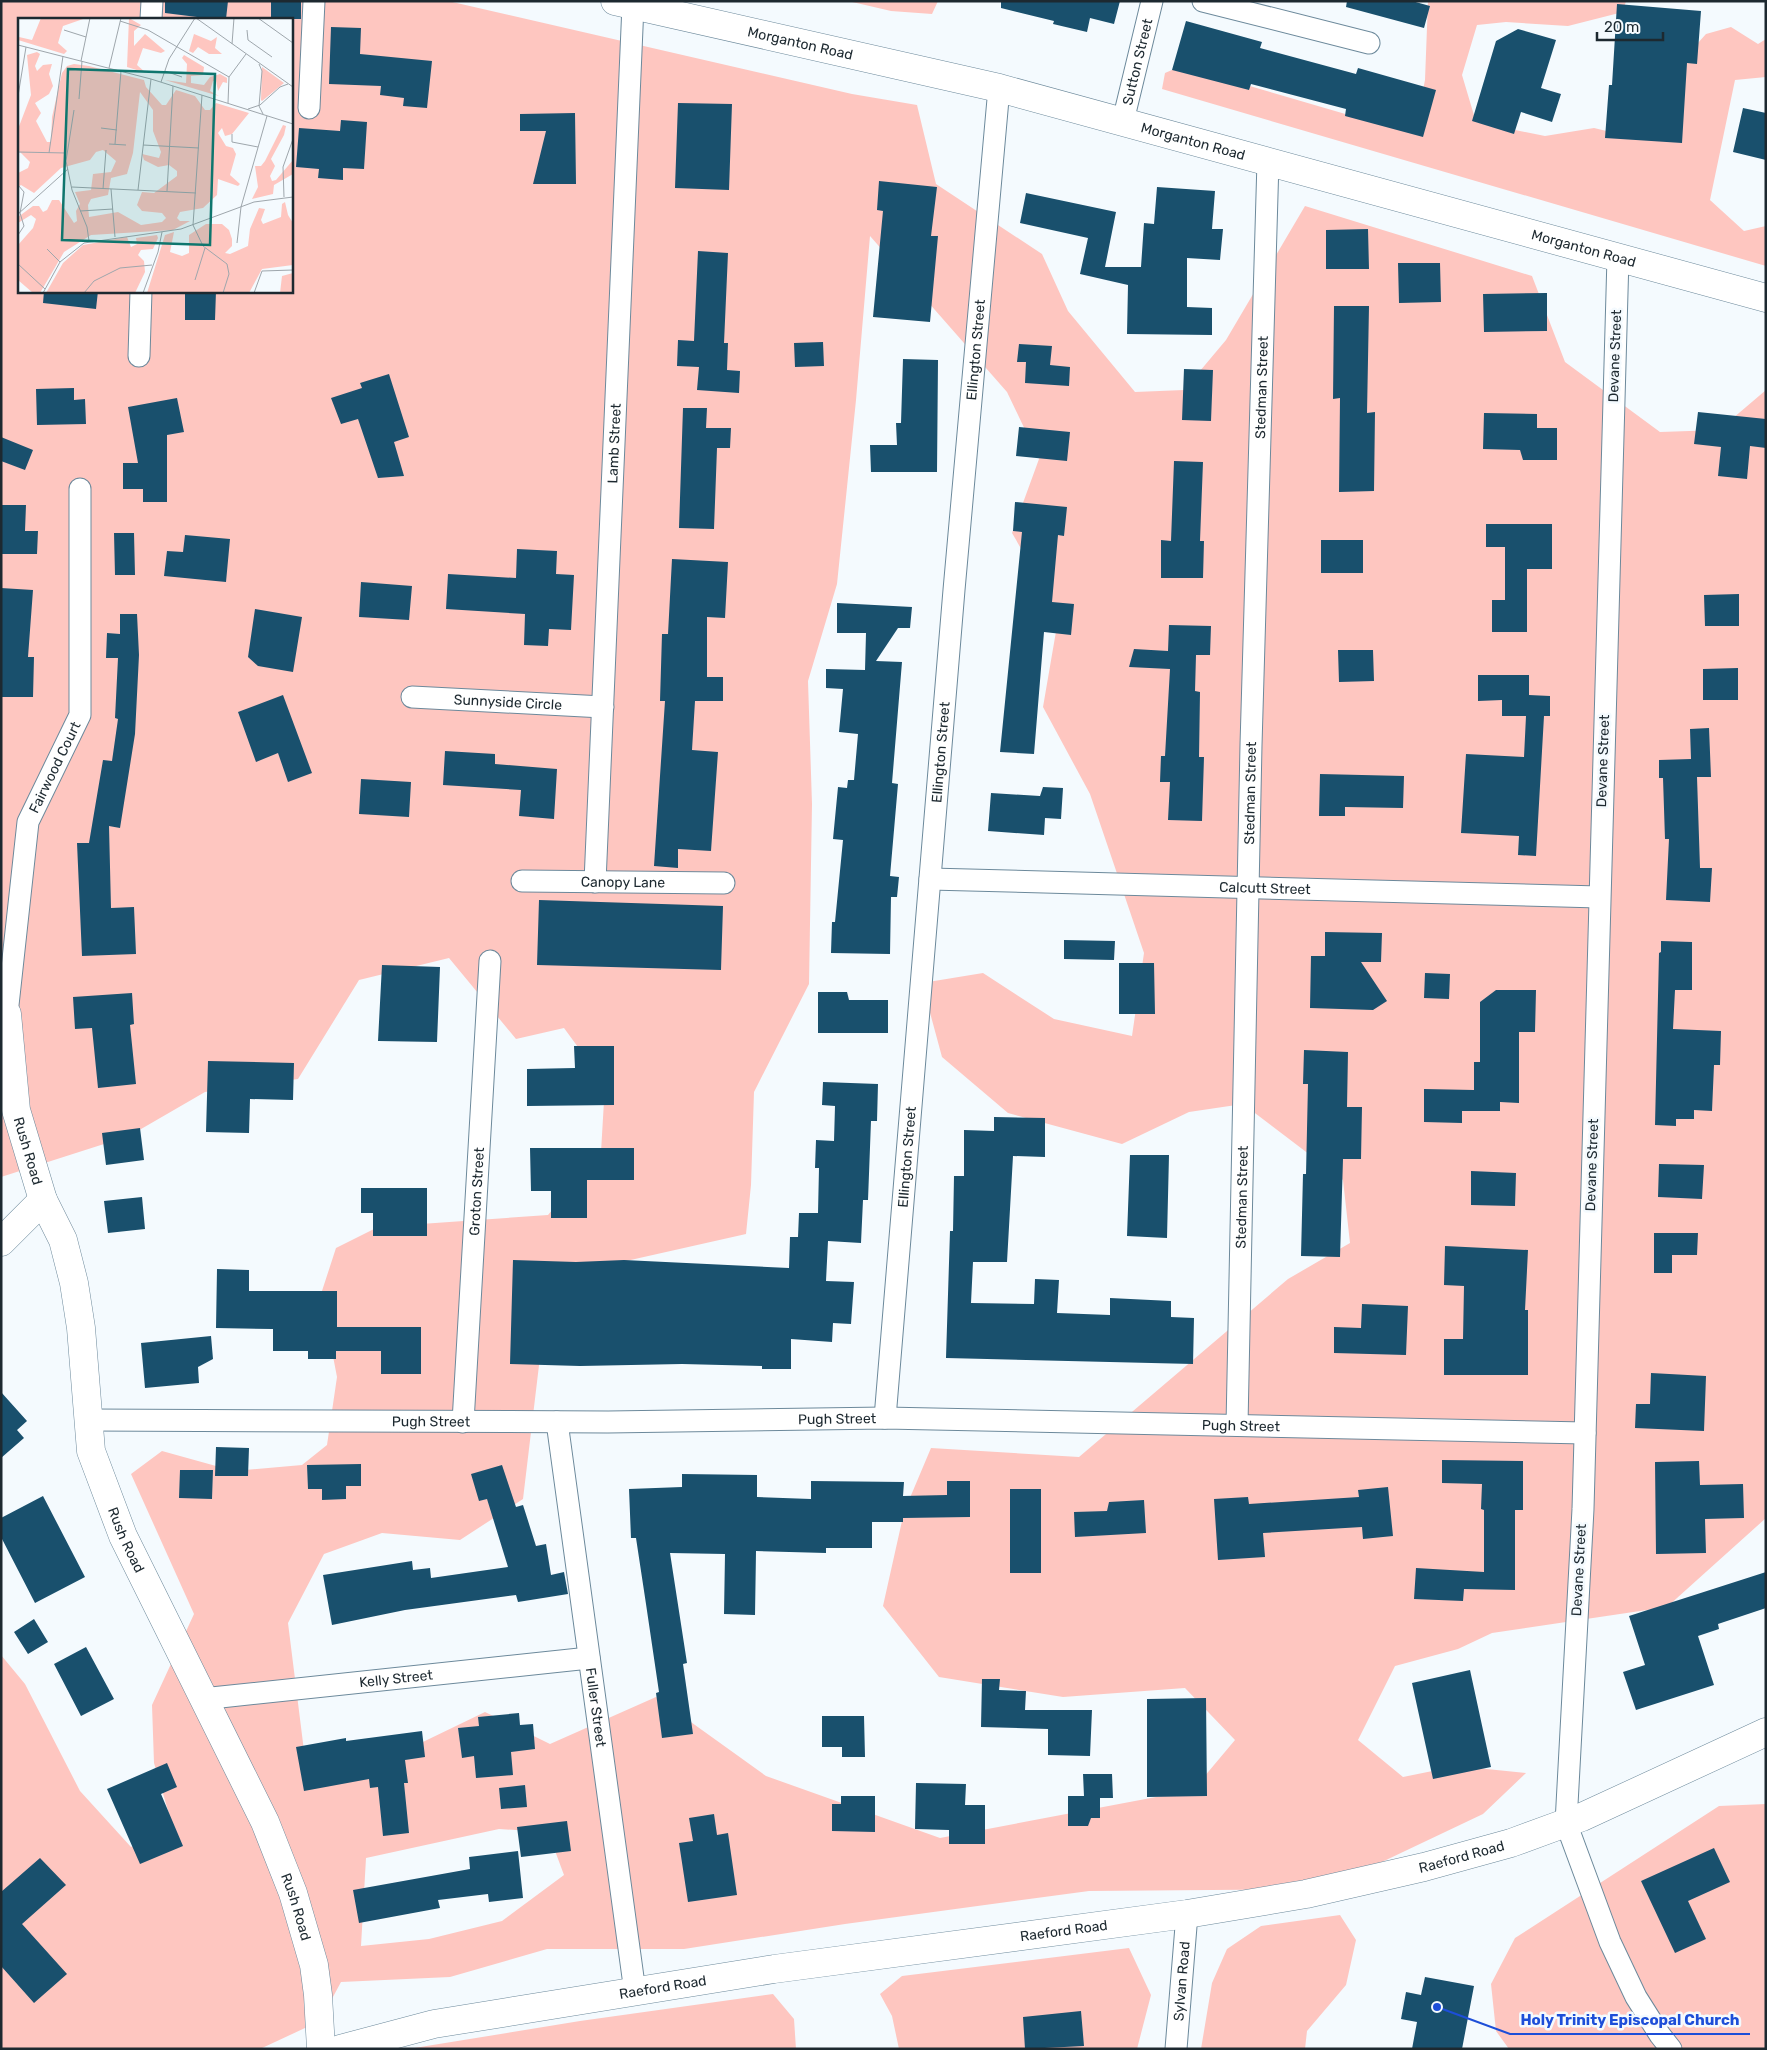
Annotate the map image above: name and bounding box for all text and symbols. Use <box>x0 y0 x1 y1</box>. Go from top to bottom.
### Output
scale bar <box>1597 10 1663 42</box>
street label: Sutton Street <box>1119 16 1156 107</box>
inset map <box>18 18 292 292</box>
text: 20 m <box>1604 18 1639 36</box>
street label: Morganton Road <box>746 23 855 63</box>
street label: Morganton Road <box>1139 119 1247 164</box>
street label: Morganton Road <box>1530 226 1638 270</box>
street label: Ellington Street <box>963 298 989 401</box>
street label: Devane Street <box>1605 309 1625 403</box>
street label: Stedman Street <box>1251 335 1271 439</box>
street label: Lamb Street <box>604 402 624 484</box>
street label: Sunnyside Circle <box>453 691 563 713</box>
street label: Ellington Street <box>928 701 953 804</box>
street label: Devane Street <box>1593 714 1613 808</box>
street label: Fairwood Court <box>25 718 84 816</box>
street label: Stedman Street <box>1240 741 1260 845</box>
street label: Canopy Lane <box>581 873 665 891</box>
street label: Calcutt Street <box>1219 878 1311 898</box>
street label: Ellington Street <box>894 1105 919 1208</box>
street label: Rush Road <box>10 1115 46 1187</box>
street label: Devane Street <box>1582 1118 1602 1212</box>
street label: Stedman Street <box>1232 1145 1251 1249</box>
street label: Groton Street <box>465 1146 488 1236</box>
street label: Pugh Street <box>798 1410 877 1428</box>
street label: Pugh Street <box>392 1413 471 1430</box>
street label: Pugh Street <box>1202 1416 1281 1435</box>
street label: Rush Road <box>104 1505 148 1575</box>
street label: Devane Street <box>1568 1523 1590 1617</box>
street label: Kelly Street <box>358 1666 434 1691</box>
street label: Fuller Street <box>582 1667 610 1749</box>
street label: Raeford Road <box>1417 1837 1506 1876</box>
street label: Rush Road <box>277 1870 315 1942</box>
street label: Raeford Road <box>1019 1916 1109 1945</box>
street label: Sylvan Road <box>1170 1941 1193 2022</box>
street label: Raeford Road <box>618 1972 708 2002</box>
callout: Holy Trinity Episcopal Church <box>1510 2004 1750 2034</box>
text: Holy Trinity Episcopal Church <box>1520 2011 1740 2029</box>

